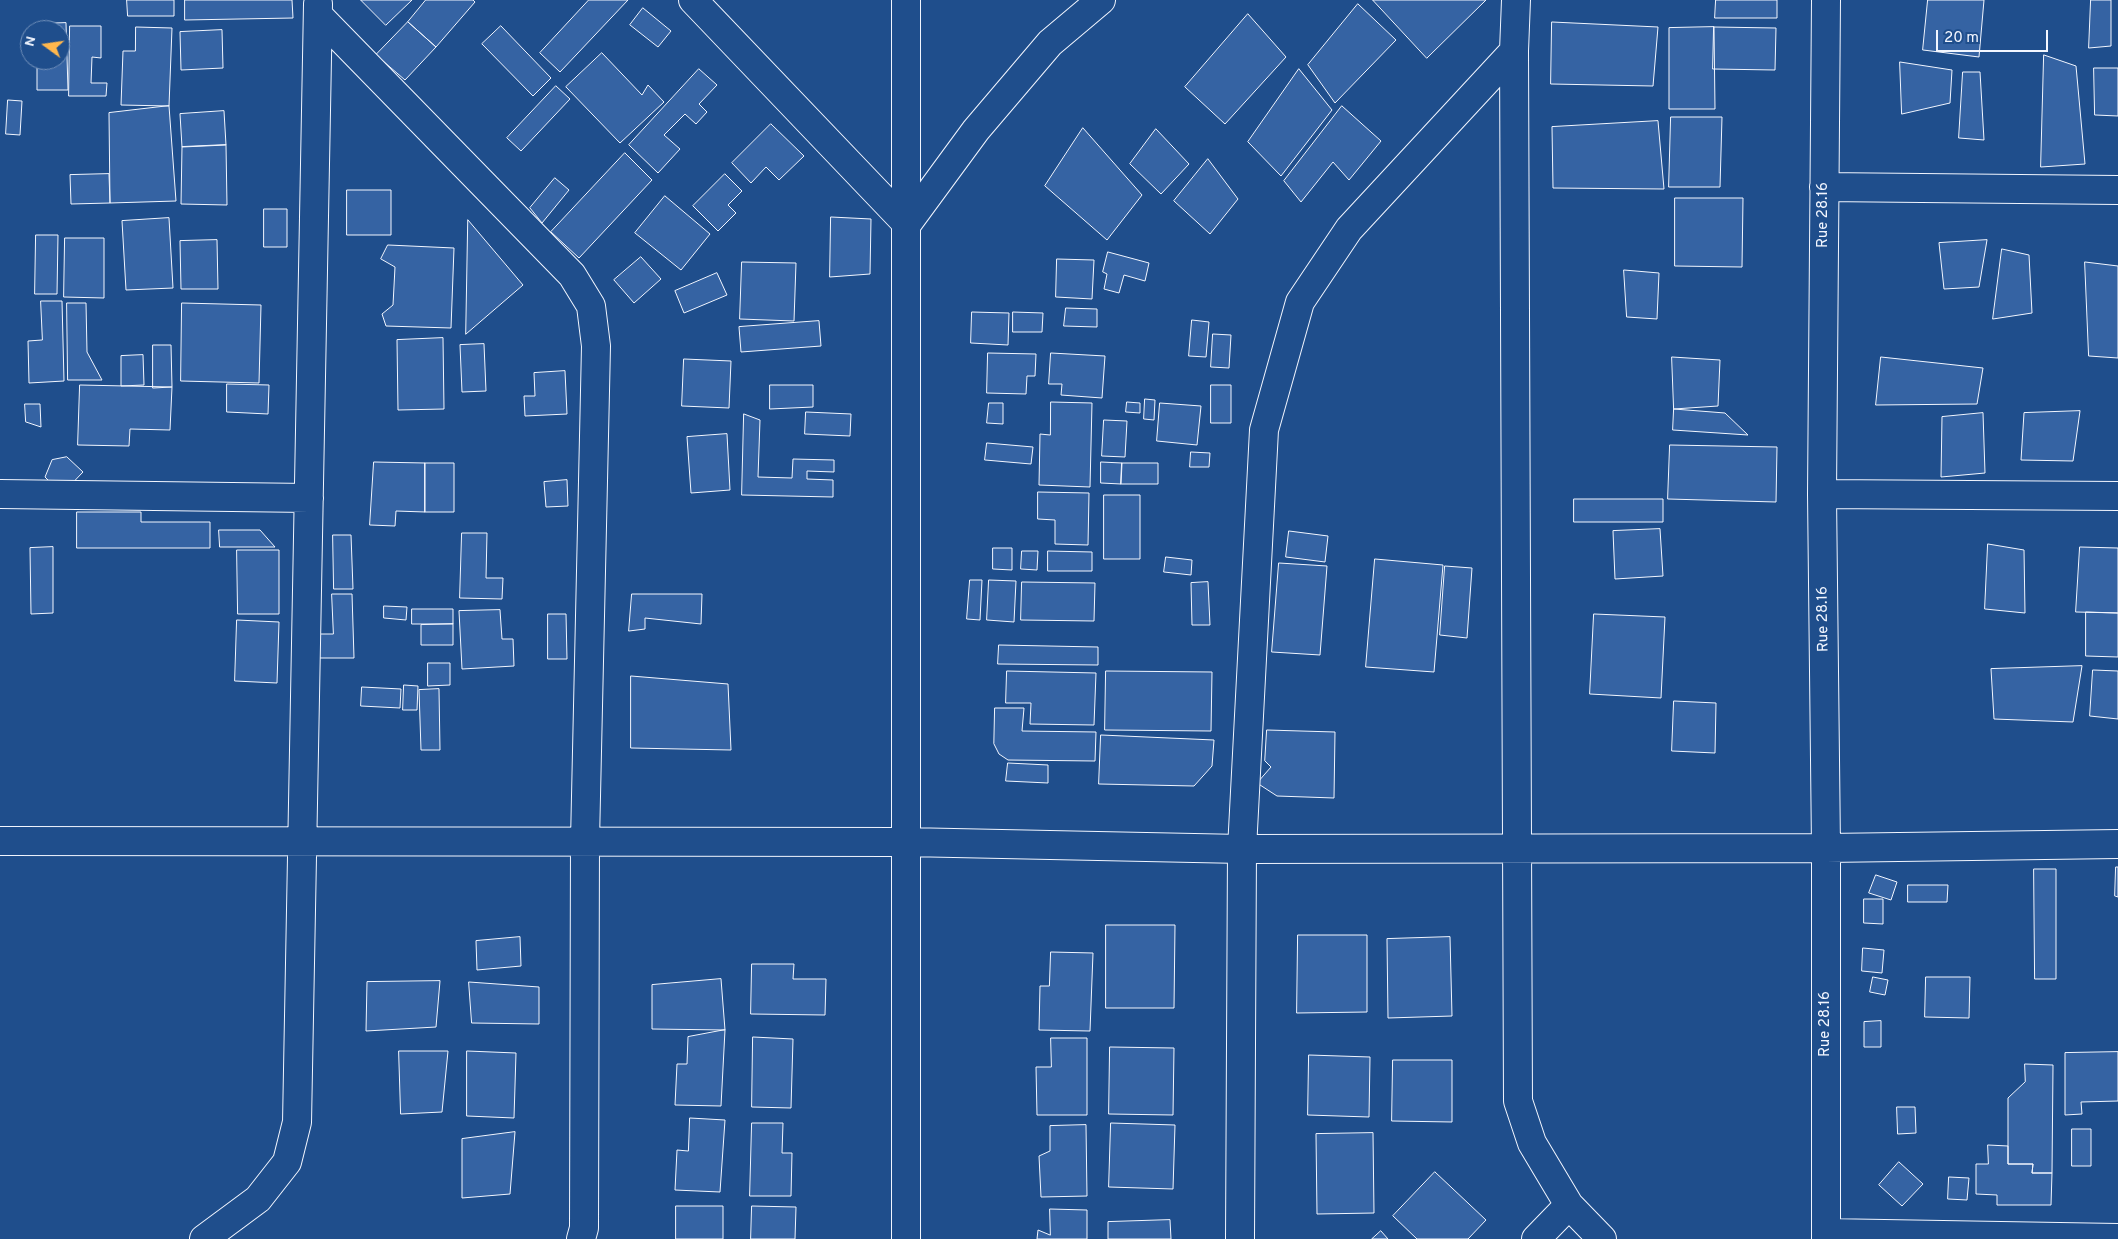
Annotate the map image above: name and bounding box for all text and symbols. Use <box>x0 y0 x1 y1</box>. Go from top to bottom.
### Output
north arrow <box>20 20 70 70</box>
scale bar <box>1938 20 2050 52</box>
text: 20 m <box>1944 29 1979 48</box>
text: N <box>21 35 40 48</box>
street label: Rue 28.16 <box>1815 182 1833 248</box>
street label: Rue 28.16 <box>1814 586 1834 652</box>
street label: Rue 28.16 <box>1817 991 1835 1057</box>

